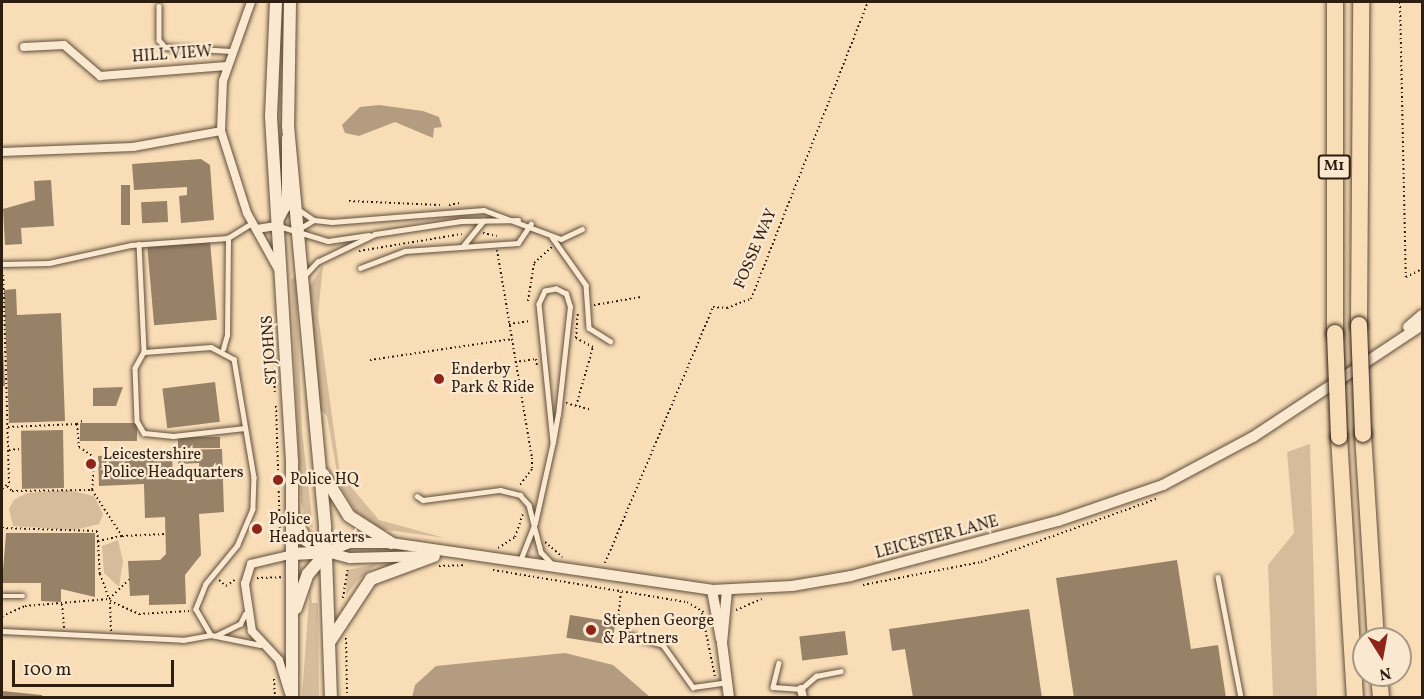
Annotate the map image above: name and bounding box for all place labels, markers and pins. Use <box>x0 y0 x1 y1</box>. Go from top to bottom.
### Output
place label: Enderby Park & Ride <box>451 360 534 398</box>
marker: Enderby Park & Ride <box>432 372 446 386</box>
place label: Leicestershire Police Headquarters <box>103 445 244 483</box>
marker: Leicestershire Police Headquarters <box>84 457 98 471</box>
place label: Police HQ <box>290 470 359 490</box>
marker: Police HQ <box>271 473 285 487</box>
place label: Police Headquarters <box>269 510 365 548</box>
marker: Police Headquarters <box>250 522 264 536</box>
place label: Stephen George & Partners <box>603 611 714 649</box>
marker: Stephen George & Partners <box>584 623 598 637</box>

